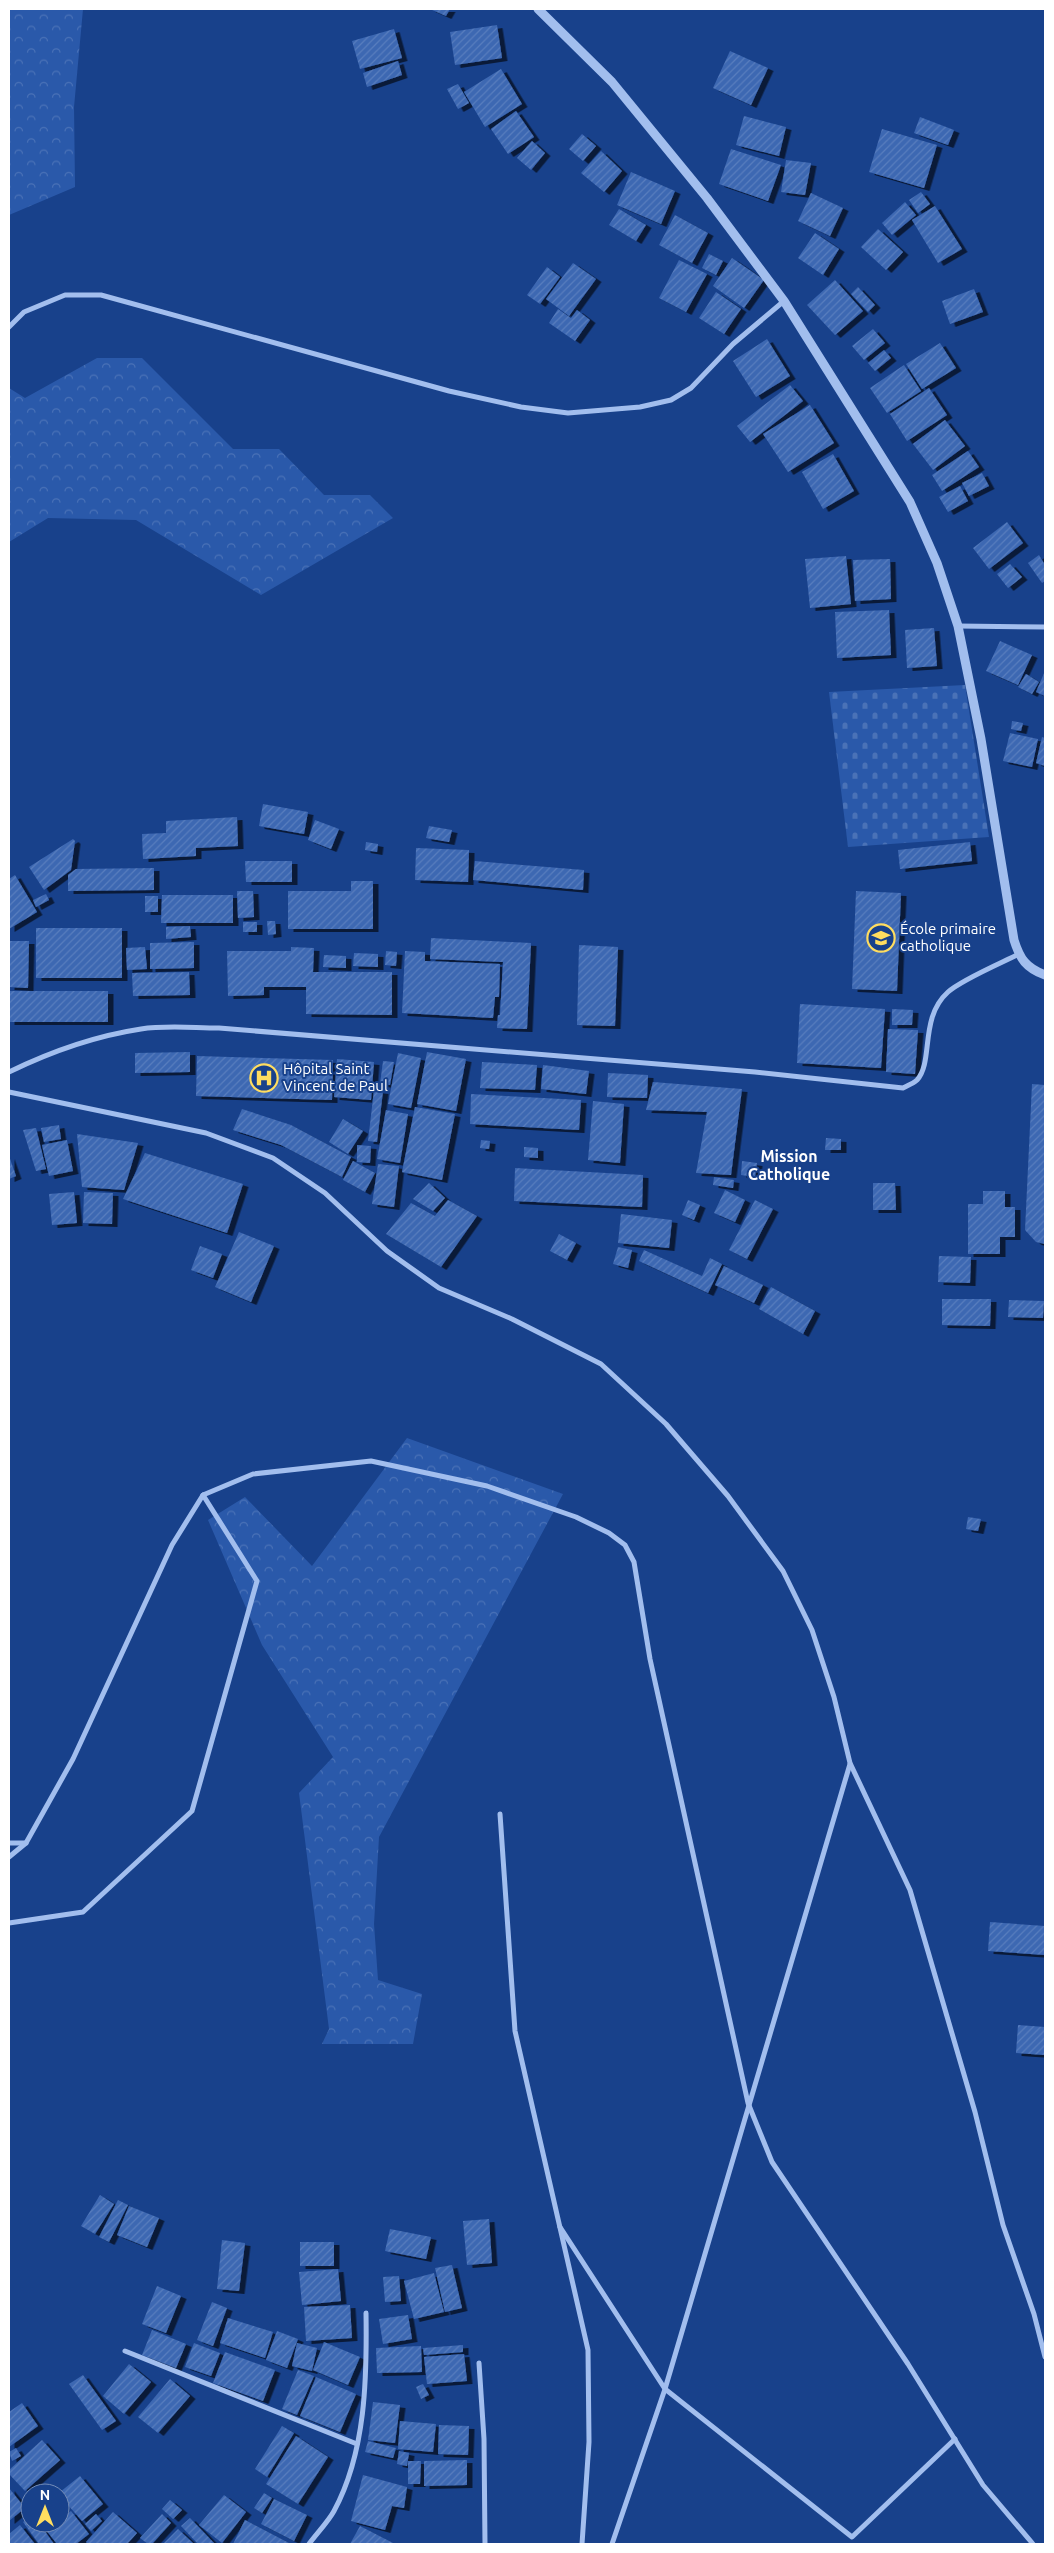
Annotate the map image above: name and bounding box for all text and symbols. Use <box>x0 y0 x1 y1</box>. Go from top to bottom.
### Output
place label: École primaire catholique <box>900 920 996 954</box>
school or university icon: École primaire catholique <box>866 923 896 953</box>
place label: Hôpital Saint Vincent de Paul <box>283 1060 388 1094</box>
hospital icon: Hôpital Saint Vincent de Paul <box>249 1063 279 1093</box>
district label: Mission Catholique <box>748 1147 830 1183</box>
north arrow <box>20 2483 70 2533</box>
text: N <box>40 2487 50 2503</box>

